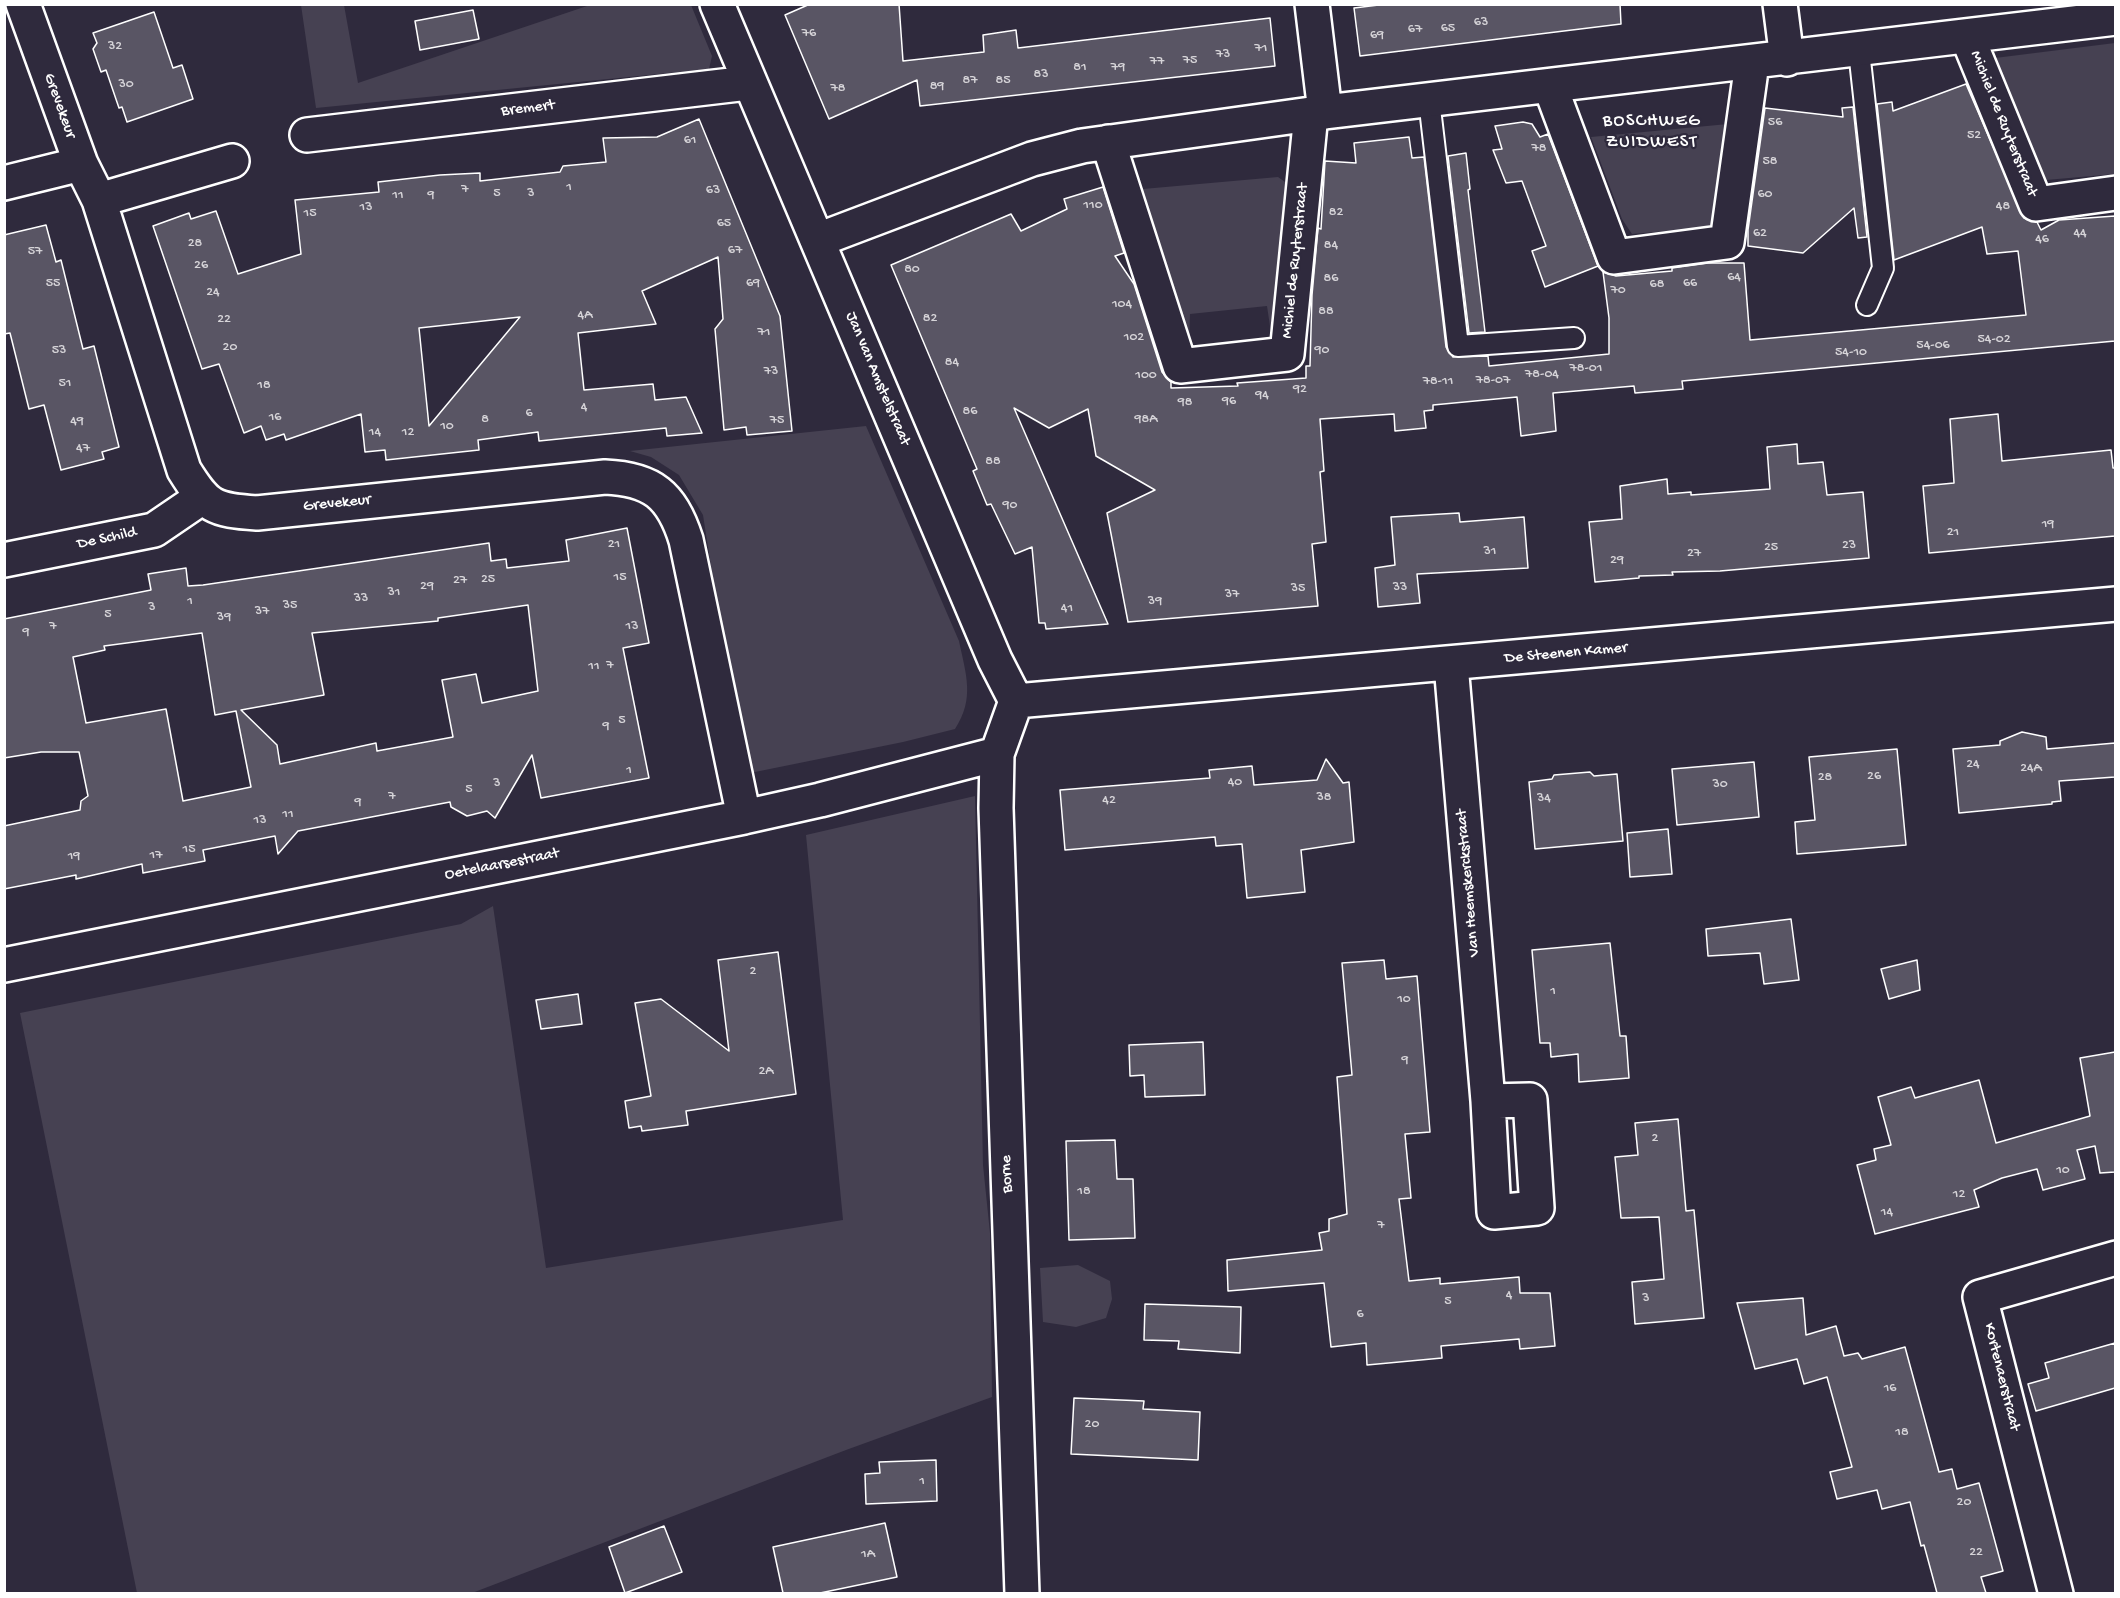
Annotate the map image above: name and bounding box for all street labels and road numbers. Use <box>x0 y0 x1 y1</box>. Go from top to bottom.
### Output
street label: Michiel de Ruyterstraat <box>1965 48 2041 200</box>
street label: Grevekeur <box>38 71 80 141</box>
street label: Bremert <box>500 96 556 122</box>
street label: Michiel de Ruyterstraat <box>1278 183 1314 339</box>
street label: Jan van Amstelstraat <box>840 309 914 449</box>
street label: Grevekeur <box>302 491 372 517</box>
street label: De Schild <box>76 523 138 555</box>
street label: De Steenen Kamer <box>1504 639 1628 669</box>
street label: Van Heemskerckstraat <box>1453 808 1485 958</box>
street label: Oetelaarsestraat <box>443 844 561 886</box>
street label: Borne <box>998 1155 1018 1193</box>
street label: Kortenaerstraat <box>1978 1321 2024 1433</box>

